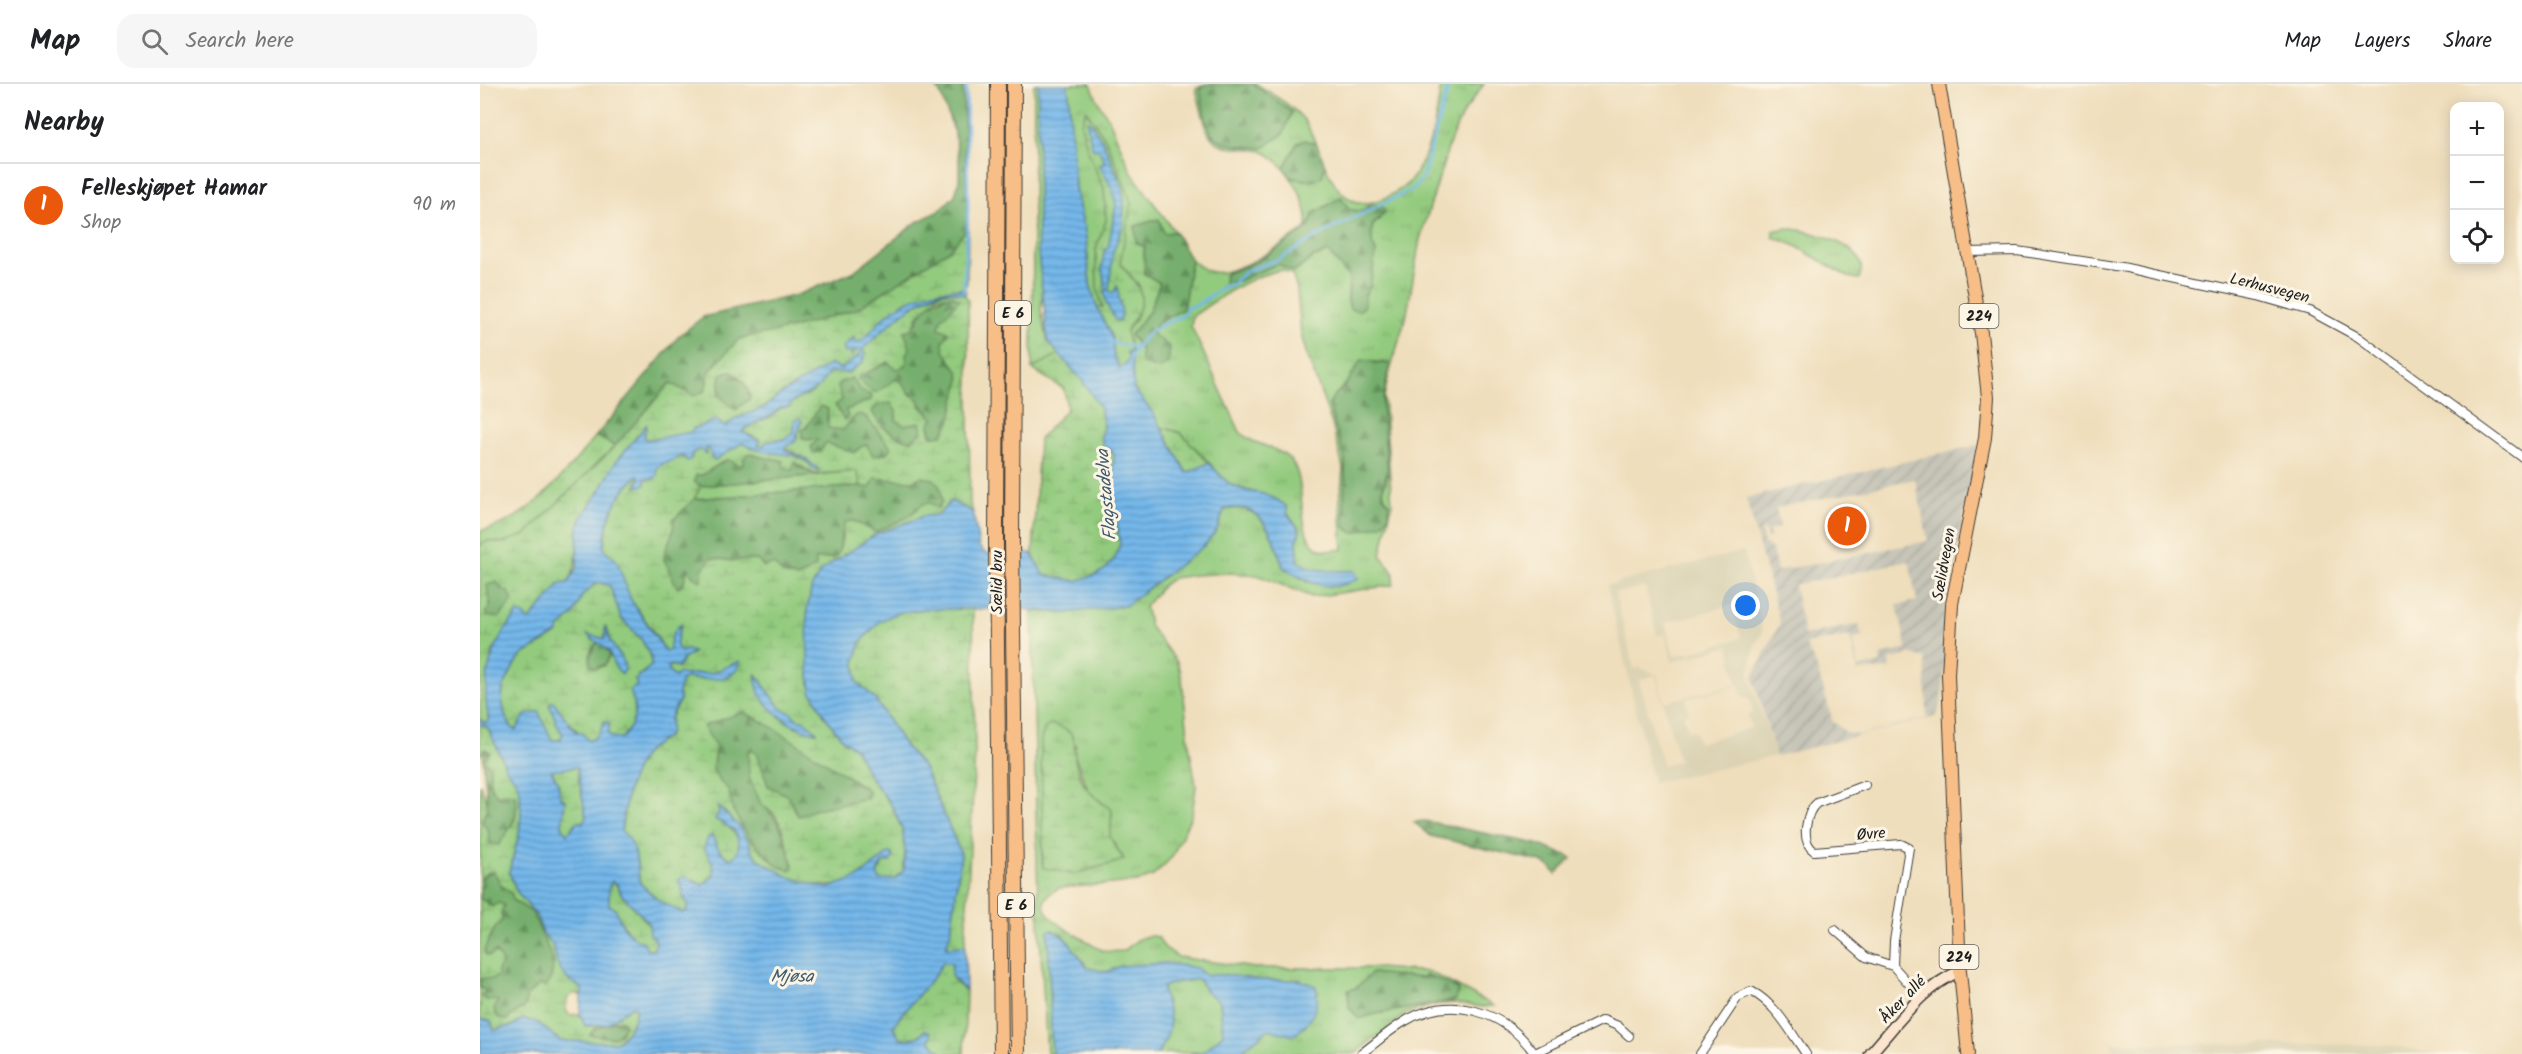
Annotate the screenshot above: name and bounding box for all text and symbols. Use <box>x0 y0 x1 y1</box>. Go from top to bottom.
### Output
search box <box>117 14 537 68</box>
text: Map <box>30 19 81 64</box>
text: Search here <box>186 24 294 59</box>
icon: search <box>138 25 171 58</box>
text: Map <box>2284 25 2321 58</box>
text: Layers <box>2354 25 2410 58</box>
text: Share <box>2443 25 2492 58</box>
text: Nearby <box>24 102 104 144</box>
map controls <box>2450 102 2504 264</box>
button: + <box>2450 102 2504 156</box>
button: − <box>2450 156 2504 210</box>
text: Felleskjøpet Hamar <box>81 172 267 207</box>
text: 1 <box>40 189 47 221</box>
text: 90 m <box>412 189 456 221</box>
text: Shop <box>81 207 121 239</box>
button: locate <box>2450 210 2504 264</box>
street label: Lerhusvegen <box>2227 266 2312 310</box>
road number: E 6 <box>995 301 1031 325</box>
road number: 224 <box>1960 304 1998 328</box>
water label: Flagstadelva <box>1089 447 1126 542</box>
pin: 1 <box>1828 504 1866 548</box>
street label: Sælidvegen <box>1926 526 1963 603</box>
street label: Sælid bru <box>985 550 1010 614</box>
your location <box>1731 591 1760 620</box>
street label: Øvre <box>1856 821 1887 848</box>
road number: E 6 <box>998 893 1034 917</box>
road number: 224 <box>1940 945 1978 969</box>
water label: Mjøsa <box>770 963 815 992</box>
street label: Åker allé <box>1874 970 1933 1030</box>

